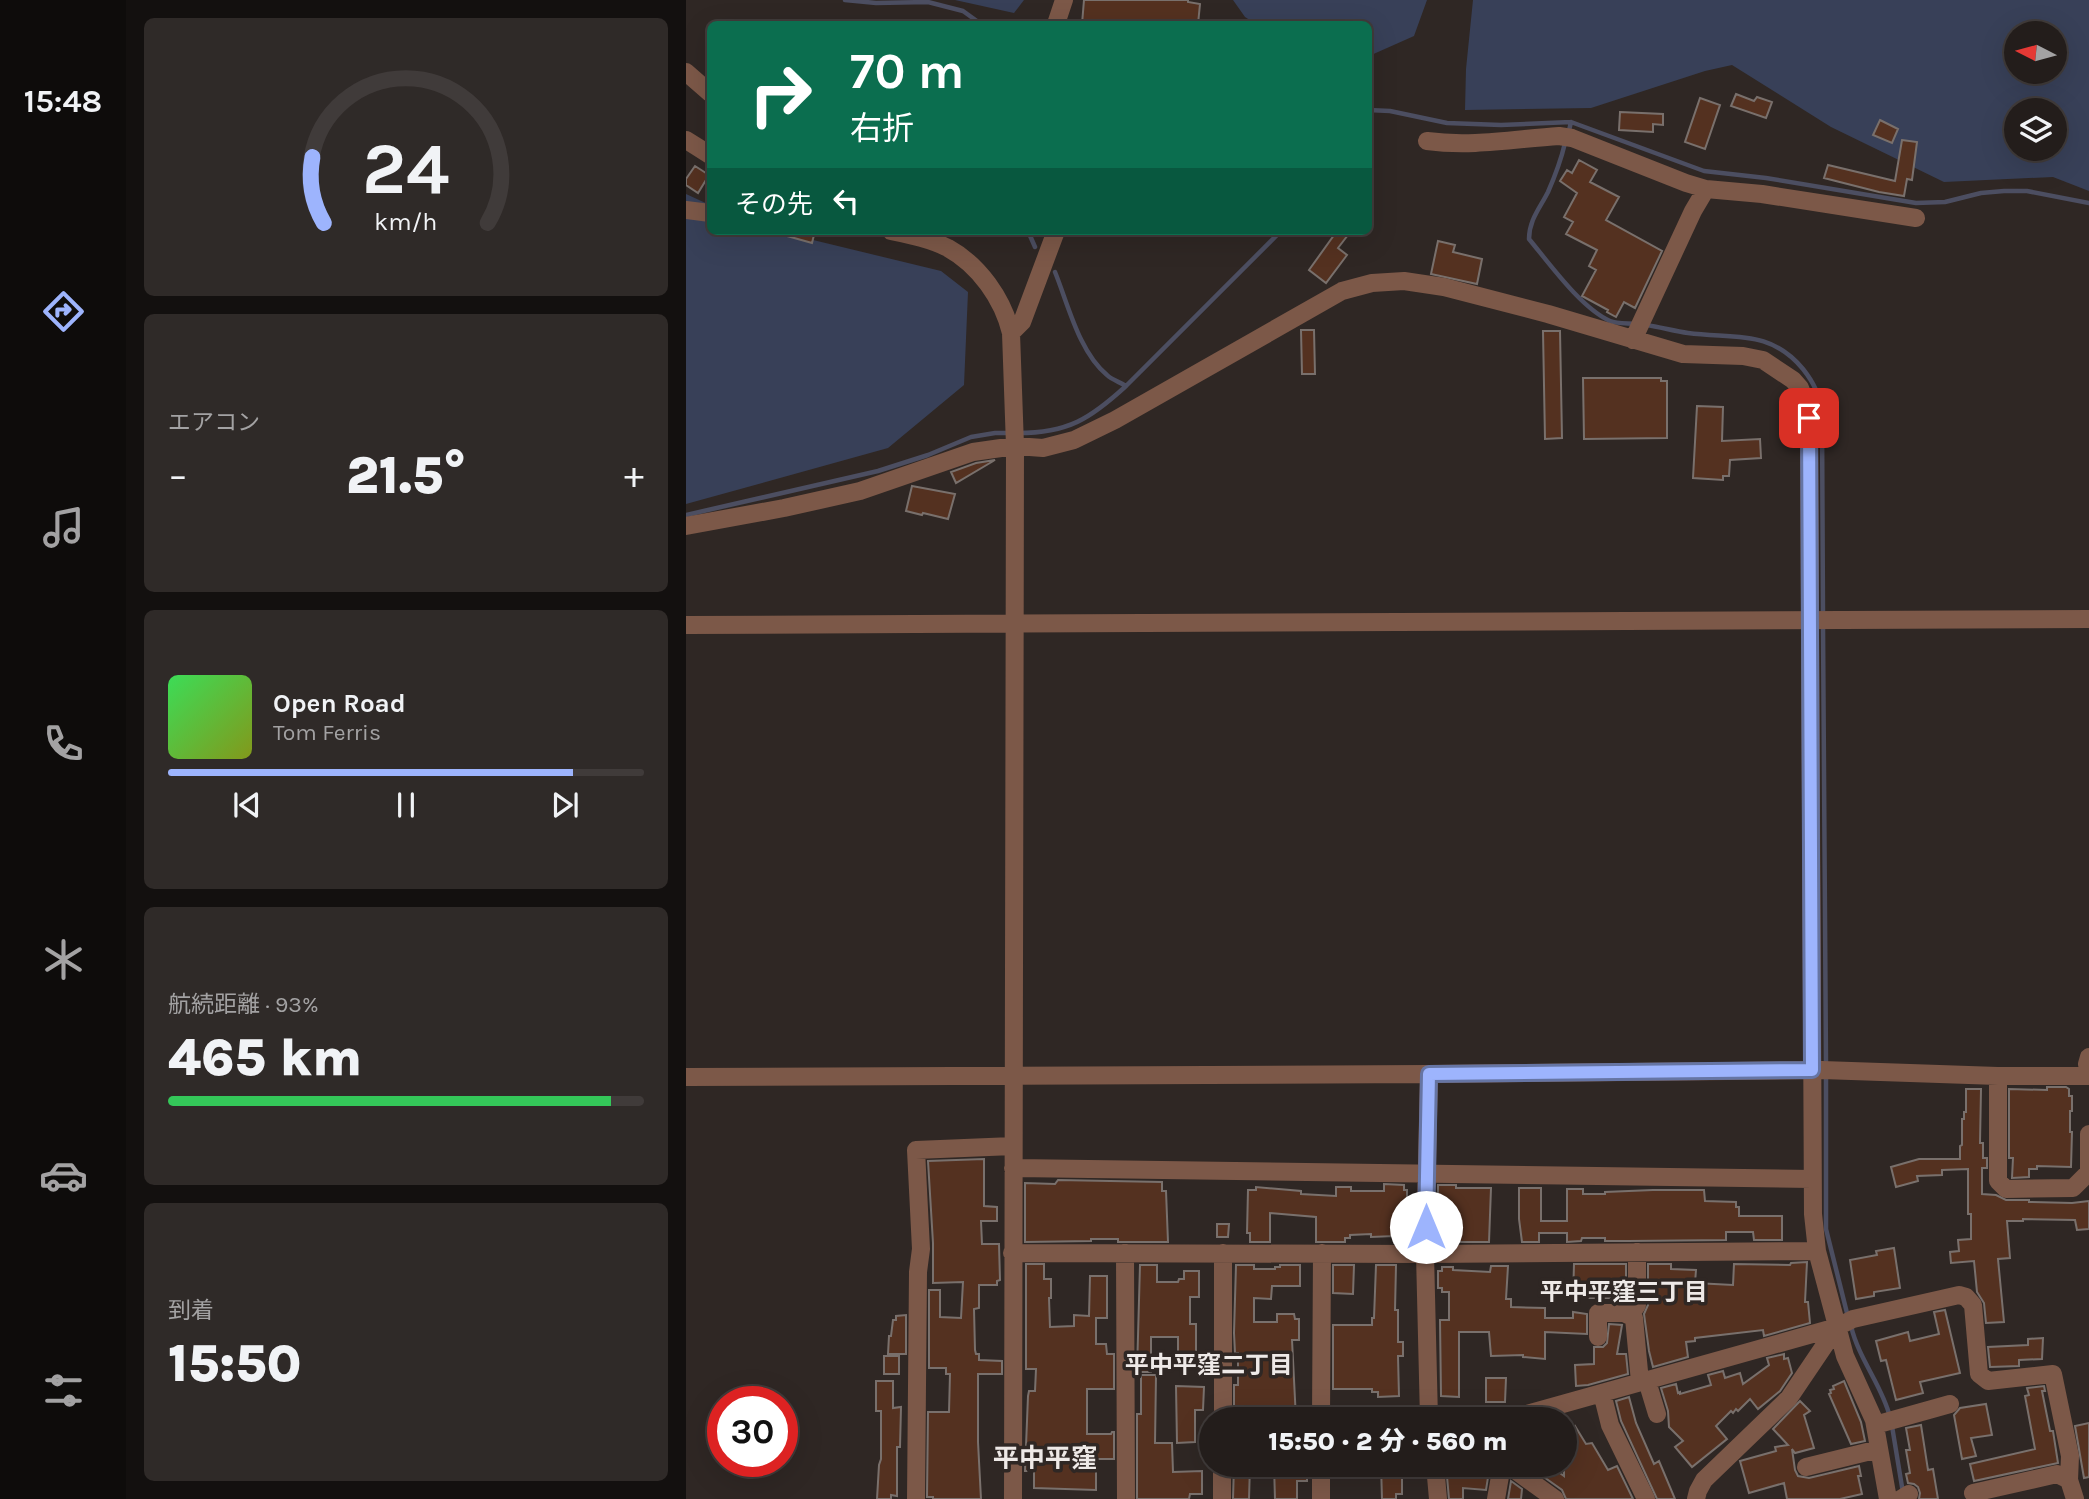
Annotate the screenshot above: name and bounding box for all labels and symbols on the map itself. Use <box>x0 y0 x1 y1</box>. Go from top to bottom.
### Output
north arrow <box>2004 21 2067 84</box>
pin <box>1779 388 1839 448</box>
position arrow <box>1389 1190 1463 1264</box>
district label: 平中平窪三丁目 <box>1540 1278 1708 1306</box>
district label: 平中平窪二丁目 <box>1125 1351 1293 1379</box>
speed limit sign: 30 <box>707 1386 798 1477</box>
district label: 平中平窪 <box>993 1443 1097 1474</box>

